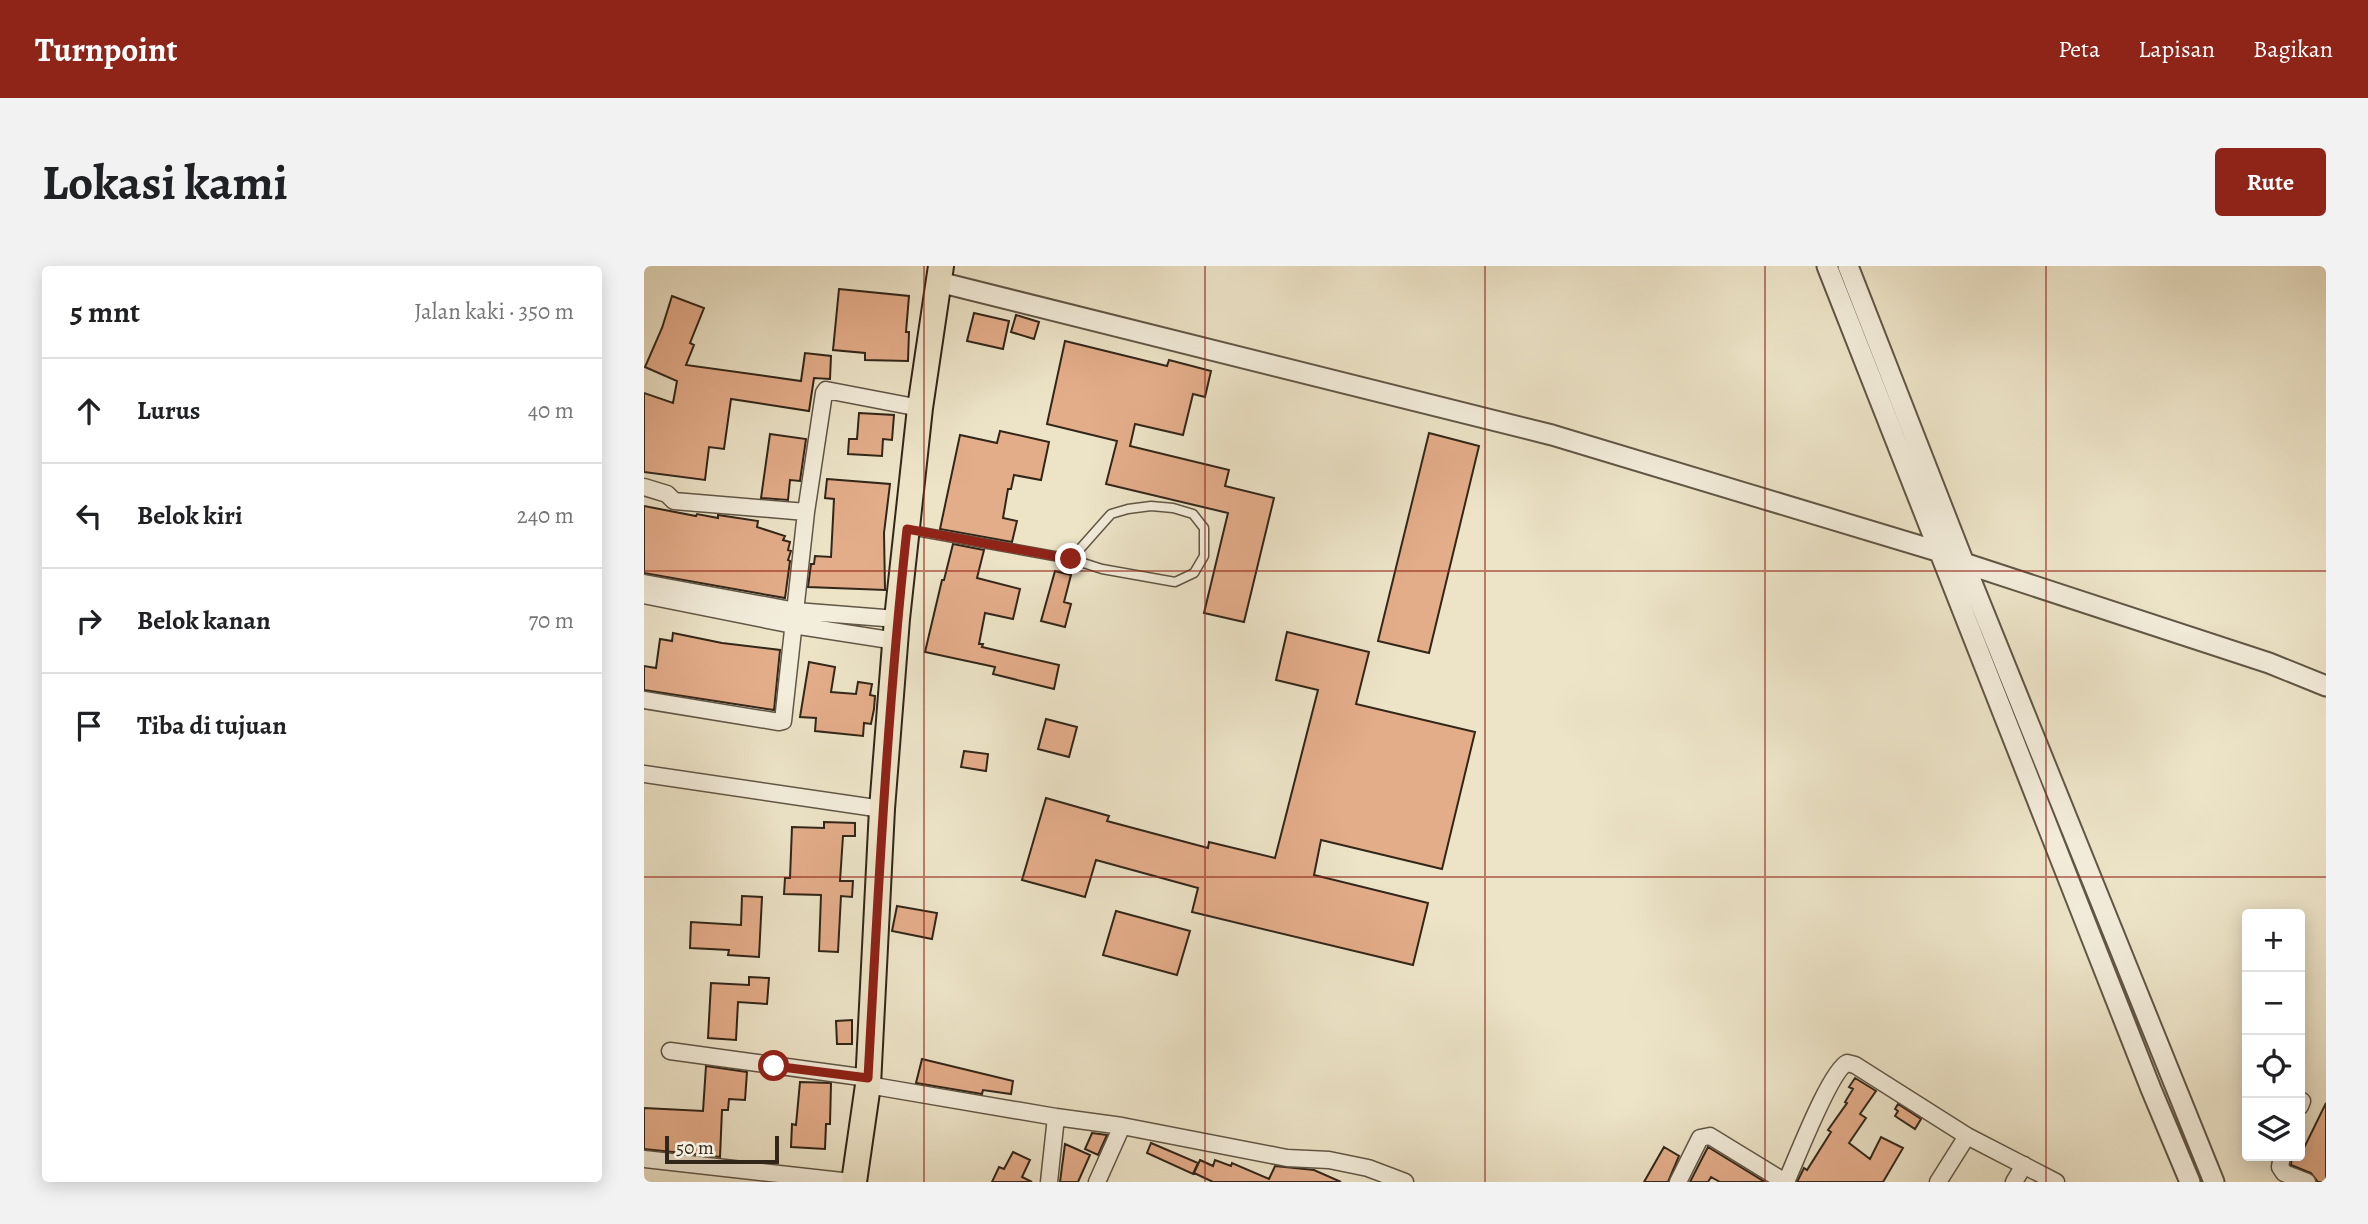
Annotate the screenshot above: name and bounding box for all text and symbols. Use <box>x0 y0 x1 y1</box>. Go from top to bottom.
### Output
text: Turnpoint <box>35 27 177 72</box>
text: Peta <box>2058 33 2100 65</box>
text: Lapisan <box>2138 33 2215 65</box>
text: Bagikan <box>2253 33 2333 65</box>
button: Rute <box>2215 148 2326 216</box>
text: Lokasi kami <box>42 149 288 216</box>
text: 5 mnt <box>70 292 140 332</box>
text: Jalan kaki · 350 m <box>414 296 574 327</box>
icon: ahead <box>70 392 108 430</box>
text: Lurus <box>137 393 200 428</box>
text: 40 m <box>528 395 574 426</box>
icon: left <box>70 497 108 535</box>
text: Belok kiri <box>137 498 243 533</box>
text: 240 m <box>517 500 574 531</box>
route end <box>1055 543 1086 574</box>
icon: right <box>70 602 108 640</box>
text: Belok kanan <box>137 603 271 638</box>
text: 70 m <box>528 605 574 636</box>
icon: arrive <box>70 707 108 745</box>
text: Tiba di tujuan <box>137 708 287 743</box>
map controls <box>2242 909 2305 1161</box>
button: + <box>2242 909 2305 972</box>
button: − <box>2242 972 2305 1035</box>
button: locate <box>2242 1035 2305 1098</box>
route start <box>758 1050 789 1081</box>
button: layers <box>2242 1098 2305 1161</box>
scale bar <box>665 1133 779 1165</box>
text: 50 m <box>676 1135 714 1161</box>

